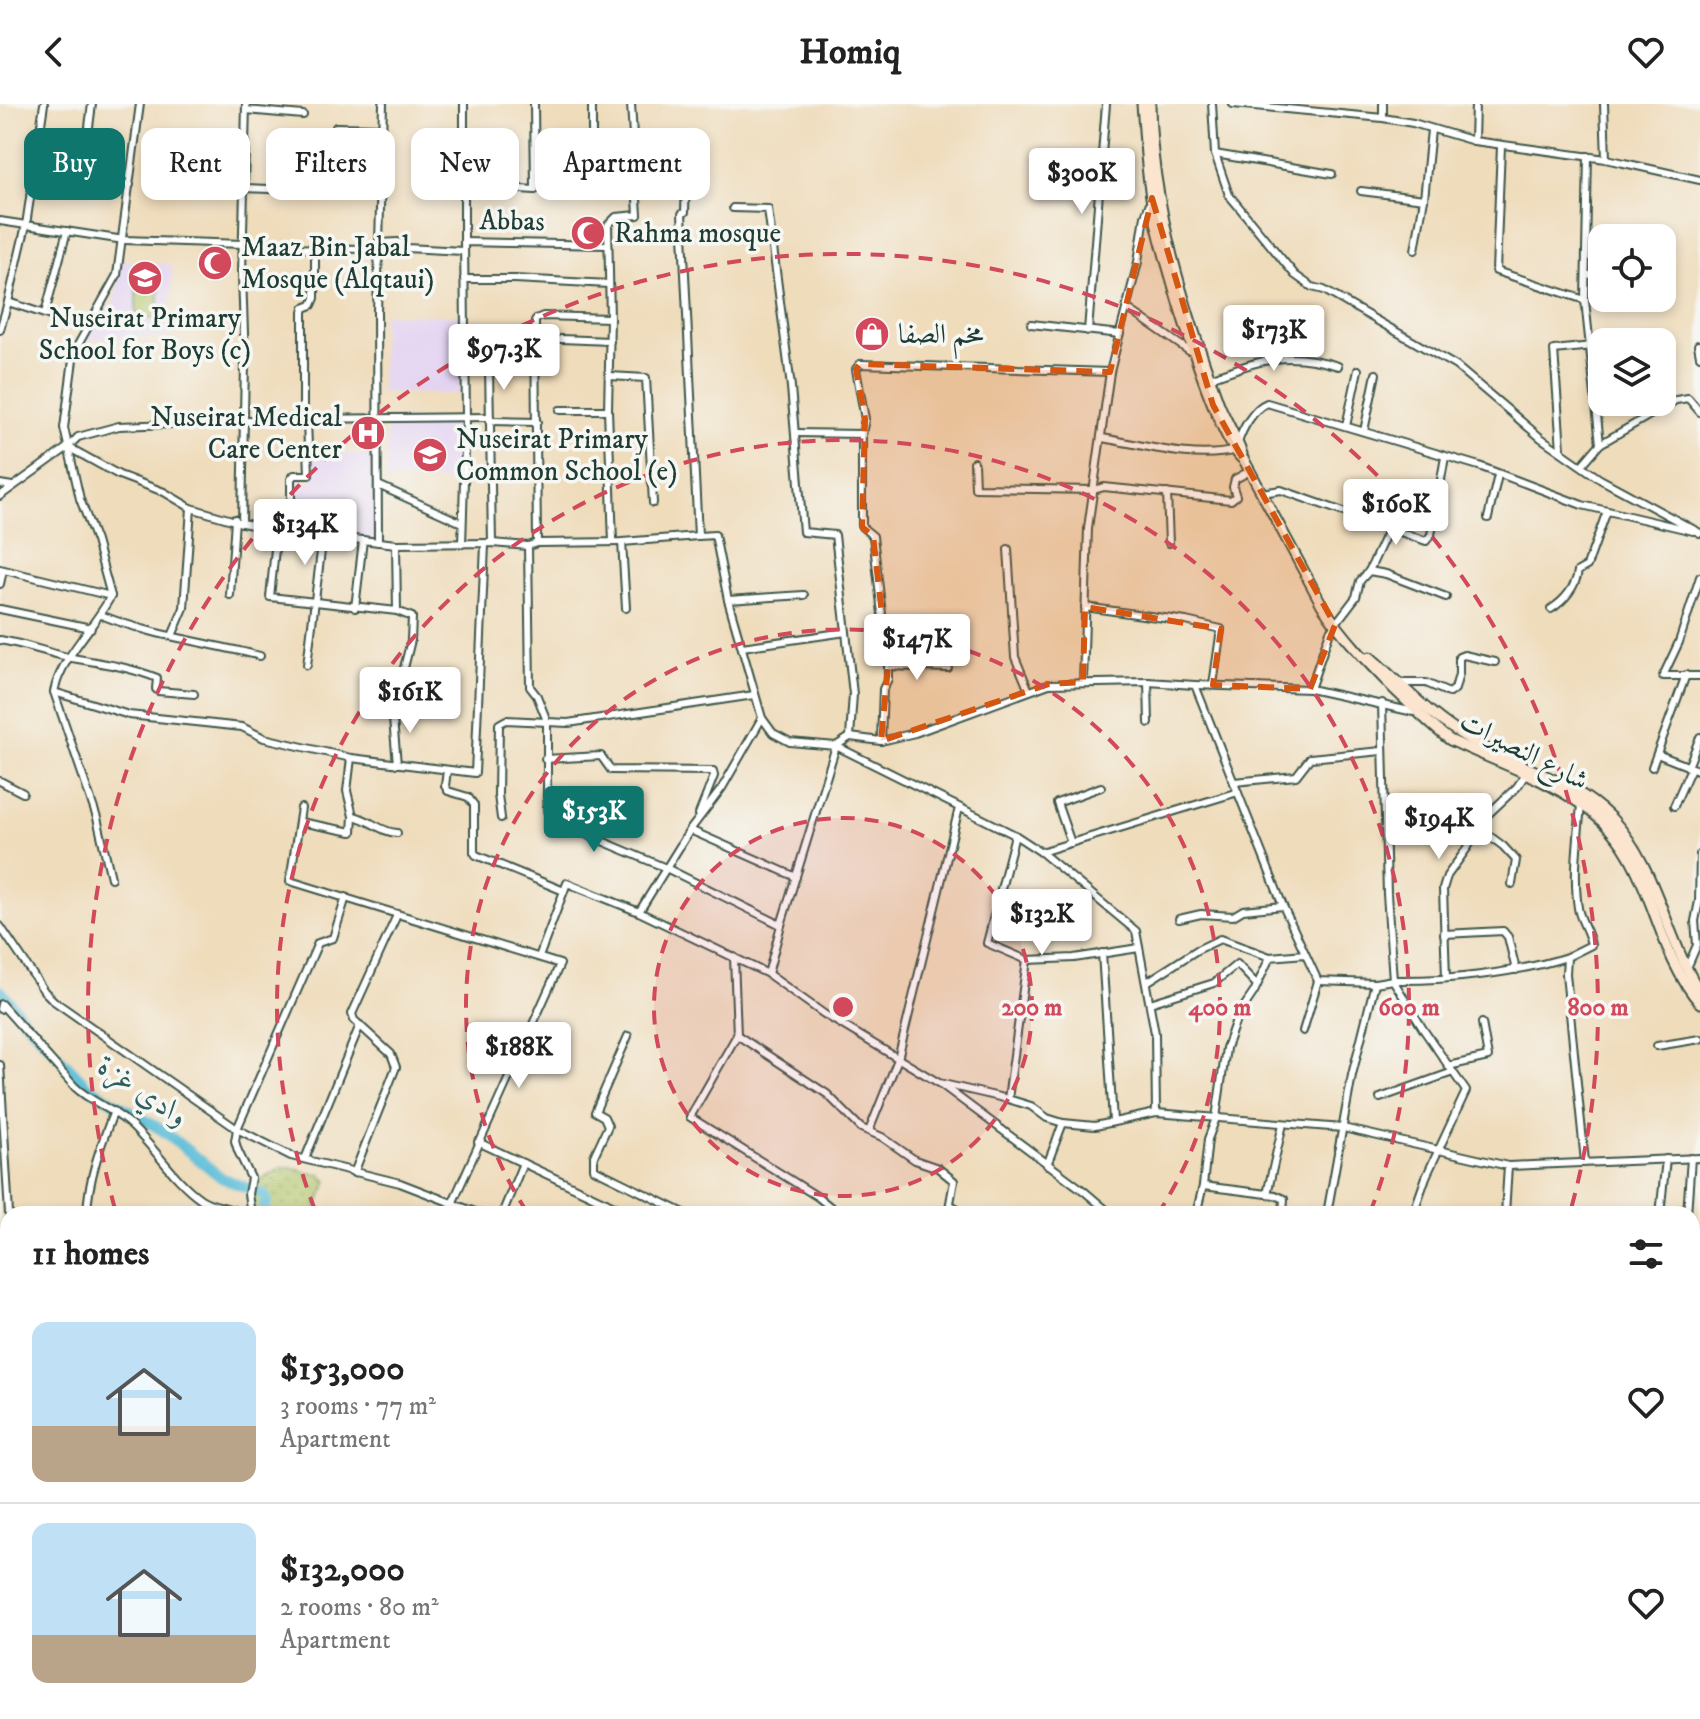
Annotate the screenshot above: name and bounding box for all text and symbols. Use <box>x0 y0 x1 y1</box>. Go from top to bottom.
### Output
icon: back <box>32 30 76 74</box>
text: Homiq <box>799 30 901 75</box>
icon: heart <box>1624 30 1668 74</box>
chip: Buy <box>24 128 125 200</box>
chip: Rent <box>141 128 250 200</box>
chip: Filters <box>266 128 395 200</box>
chip: New <box>411 128 519 200</box>
chip: Apartment <box>535 128 710 200</box>
pin: $300K <box>1026 148 1138 216</box>
text: $300K <box>1047 157 1117 190</box>
street label: Abbas <box>479 203 545 239</box>
mosque icon: Rahma mosque <box>569 214 607 252</box>
place label: Rahma mosque <box>614 216 781 251</box>
map controls <box>1588 224 1676 416</box>
button: locate <box>1588 224 1676 312</box>
place label: Maaz Bin Jabal Mosque (Alqtaui) <box>241 230 434 297</box>
mosque icon: Maaz Bin Jabal Mosque (Alqtaui) <box>196 244 234 282</box>
school or university icon: Nuseirat Primary School for Boys (c) <box>126 259 164 297</box>
place label: Nuseirat Primary School for Boys (c) <box>39 301 251 368</box>
pin: $173K <box>1218 305 1330 373</box>
text: $173K <box>1241 314 1307 347</box>
shop icon: مخم الصفا <box>853 315 891 353</box>
place label: مخم الصفا <box>898 317 984 360</box>
pin: $97.3K <box>439 324 569 392</box>
button: layers <box>1588 328 1676 416</box>
text: $97.3K <box>467 333 541 366</box>
place label: Nuseirat Medical Care Center <box>150 400 343 467</box>
hospital icon: Nuseirat Medical Care Center <box>349 414 387 452</box>
place label: Nuseirat Primary Common School (e) <box>456 422 678 489</box>
school or university icon: Nuseirat Primary Common School (e) <box>411 436 449 474</box>
pin: $160K <box>1340 479 1452 547</box>
text: $160K <box>1361 488 1431 521</box>
pin: $134K <box>249 499 361 567</box>
text: $134K <box>272 508 338 541</box>
pin: $147K <box>861 614 973 682</box>
text: $147K <box>882 623 952 656</box>
pin: $161K <box>354 667 466 735</box>
text: $161K <box>378 676 442 709</box>
street label: شارع النصيرات <box>1451 704 1594 803</box>
pin: $153K <box>538 786 650 854</box>
pin: $194K <box>1383 793 1495 861</box>
text: $153K <box>562 795 626 828</box>
text: $194K <box>1404 802 1474 835</box>
pin: $132K <box>986 889 1098 957</box>
text: $132K <box>1010 898 1074 931</box>
centre of rings <box>829 993 857 1021</box>
text: 200 m <box>1002 993 1062 1023</box>
text: 400 m <box>1189 993 1251 1023</box>
text: 600 m <box>1378 993 1440 1023</box>
text: 800 m <box>1567 993 1629 1023</box>
pin: $188K <box>463 1022 575 1090</box>
text: $188K <box>485 1031 553 1064</box>
water label: وادي غزة <box>88 1048 195 1139</box>
icon: filters <box>1624 1232 1668 1276</box>
text: 11 homes <box>32 1233 149 1275</box>
text: $153,000 <box>280 1348 404 1390</box>
icon: home <box>96 1354 192 1450</box>
icon: heart <box>1624 1380 1668 1424</box>
text: 3 rooms · 77 m² <box>280 1390 436 1423</box>
text: Apartment <box>280 1423 391 1456</box>
text: $132,000 <box>280 1549 405 1591</box>
icon: home <box>96 1555 192 1651</box>
icon: heart <box>1624 1581 1668 1625</box>
text: 2 rooms · 80 m² <box>280 1591 439 1624</box>
text: Apartment <box>280 1624 391 1657</box>

